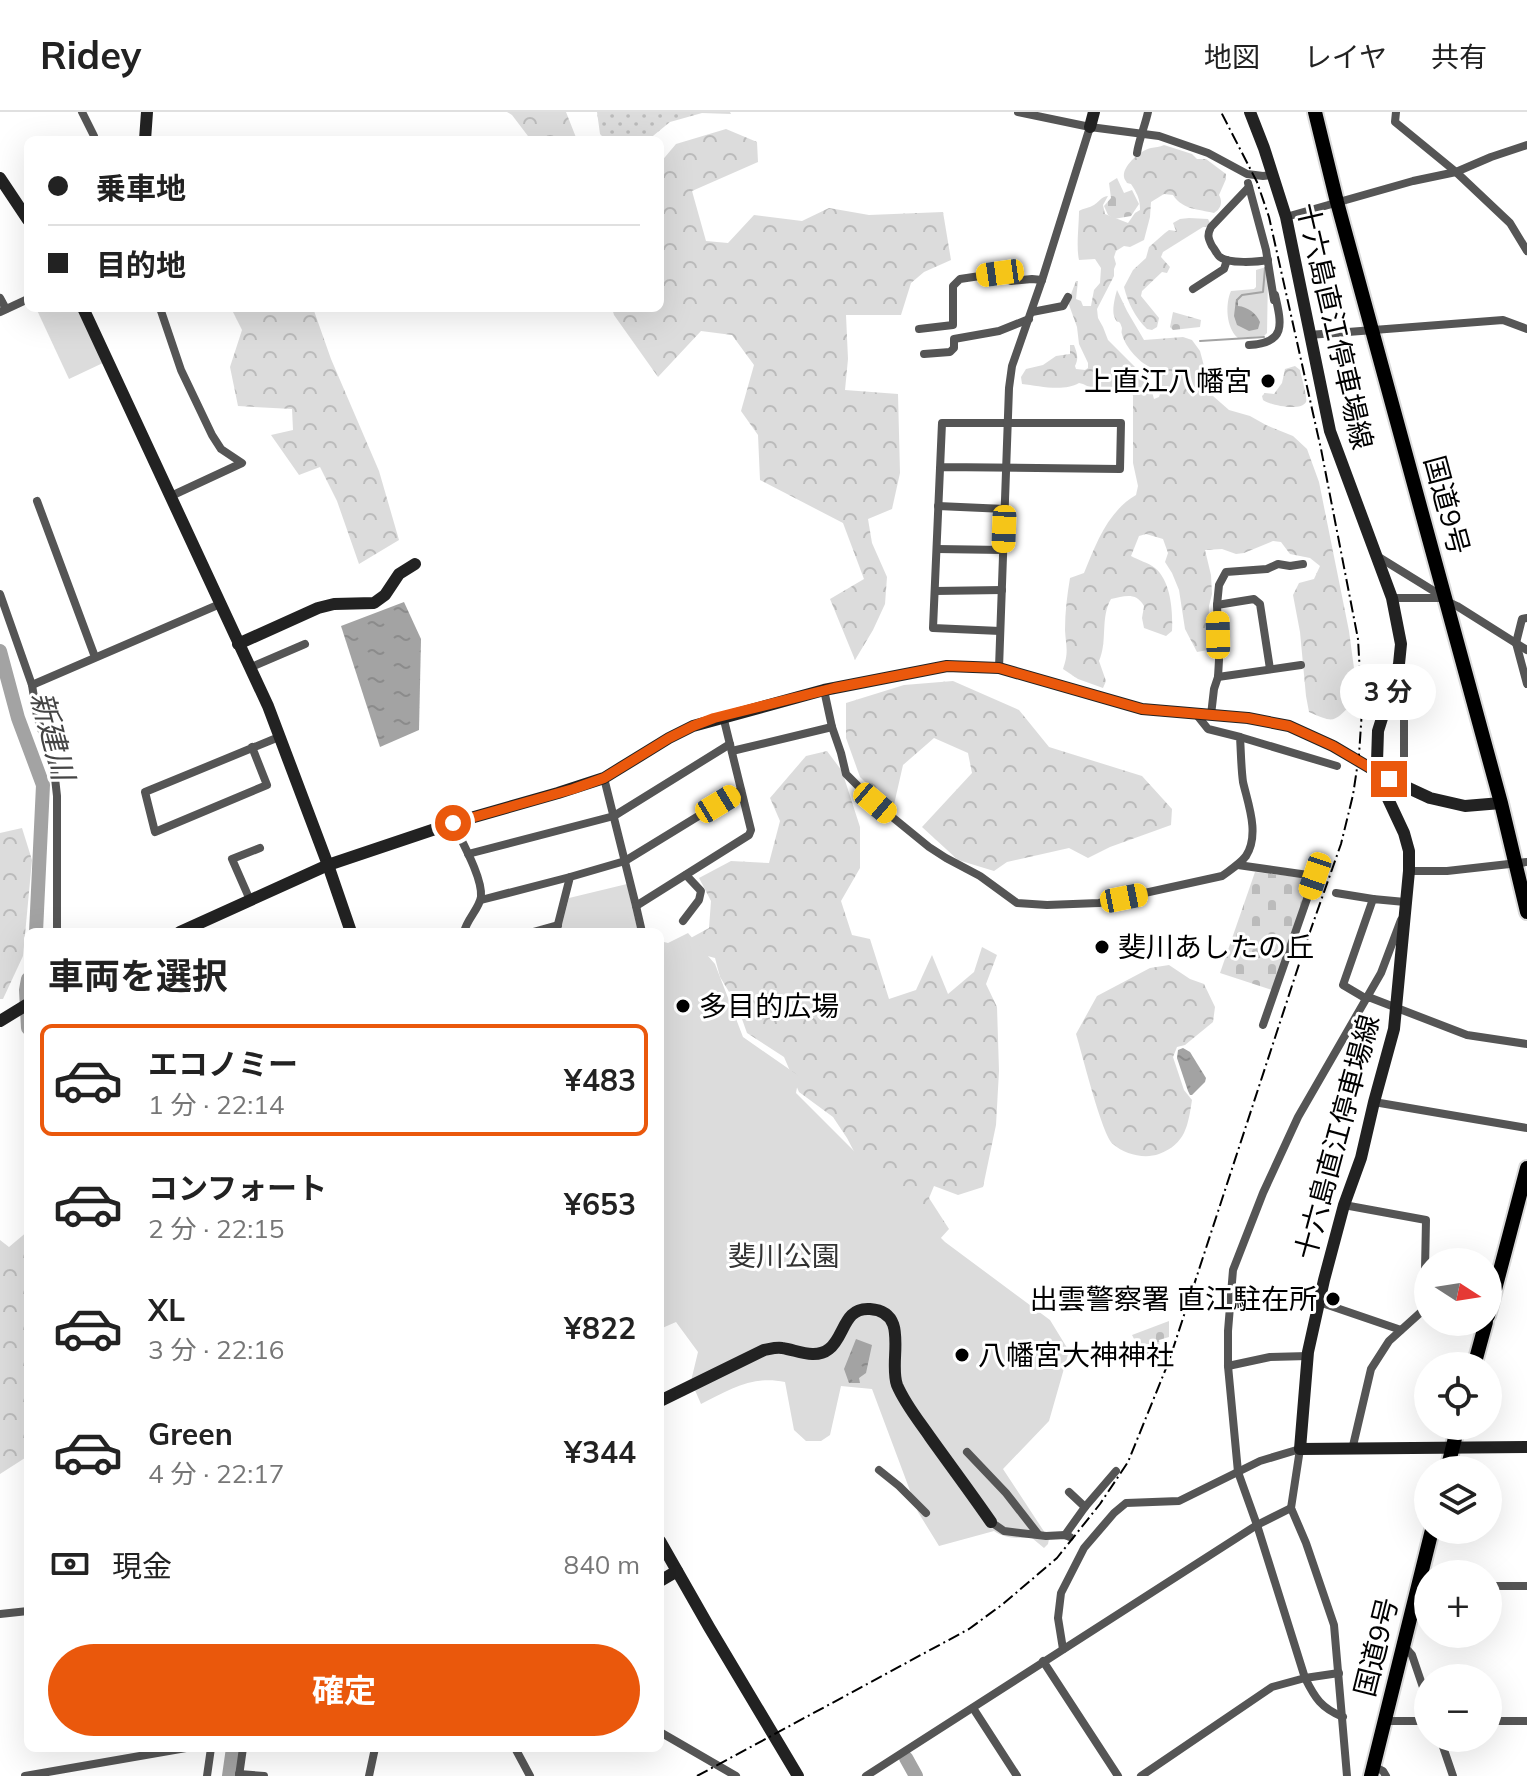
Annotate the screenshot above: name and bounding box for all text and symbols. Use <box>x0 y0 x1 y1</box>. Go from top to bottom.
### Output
text: Ridey <box>40 31 141 79</box>
text: 地図 <box>1204 39 1260 74</box>
text: レイヤ <box>1304 39 1387 74</box>
text: 共有 <box>1431 39 1487 74</box>
text: 乗車地 <box>96 169 186 207</box>
street label: 十六島直江停車場線 <box>1290 199 1381 453</box>
text: 目的地 <box>96 246 186 284</box>
car <box>975 258 1025 288</box>
place label: 上直江八幡宮 <box>1084 363 1252 398</box>
marker: 上直江八幡宮 <box>1259 372 1277 390</box>
street label: 国道9号 <box>1418 452 1477 558</box>
car <box>991 505 1017 553</box>
car <box>1206 611 1230 659</box>
callout: 3 分 <box>1341 663 1437 719</box>
text: 3 分 <box>1364 675 1412 708</box>
water label: 新建川 <box>23 687 84 787</box>
route end <box>1371 761 1407 797</box>
car <box>849 778 901 828</box>
car <box>691 781 745 827</box>
route start <box>435 805 471 841</box>
car <box>1296 849 1334 903</box>
car <box>1098 882 1150 914</box>
place label: 斐川あしたの丘 <box>1118 929 1314 964</box>
marker: 斐川あしたの丘 <box>1093 938 1111 956</box>
text: 車両を選択 <box>48 953 228 998</box>
place label: 多目的広場 <box>699 988 839 1023</box>
marker: 多目的広場 <box>674 997 692 1015</box>
street label: 十六島直江停車場線 <box>1287 1011 1386 1263</box>
icon: car <box>52 1044 124 1116</box>
text: エコノミー <box>148 1045 298 1083</box>
text: ¥483 <box>564 1061 636 1099</box>
text: 1 分 · 22:14 <box>148 1088 284 1121</box>
icon: car <box>52 1168 124 1240</box>
text: コンフォート <box>148 1169 327 1207</box>
text: ¥653 <box>564 1185 636 1223</box>
text: 2 分 · 22:15 <box>148 1212 284 1245</box>
park label: 斐川公園 <box>728 1238 840 1273</box>
north arrow <box>1414 1248 1502 1336</box>
map controls <box>1414 1248 1502 1752</box>
place label: 出雲警察署 直江駐在所 <box>1030 1281 1317 1316</box>
marker: 出雲警察署 直江駐在所 <box>1324 1290 1342 1308</box>
text: XL <box>148 1291 185 1329</box>
icon: car <box>52 1292 124 1364</box>
text: ¥822 <box>564 1309 636 1347</box>
text: 3 分 · 22:16 <box>148 1333 284 1366</box>
place label: 八幡宮大神神社 <box>978 1337 1174 1372</box>
marker: 八幡宮大神神社 <box>953 1346 971 1364</box>
button: locate <box>1414 1352 1502 1440</box>
text: Green <box>148 1415 233 1453</box>
icon: car <box>52 1416 124 1488</box>
text: ¥344 <box>564 1433 636 1471</box>
button: layers <box>1414 1456 1502 1544</box>
text: 4 分 · 22:17 <box>148 1457 284 1490</box>
icon: cash <box>48 1542 92 1586</box>
text: 現金 <box>112 1547 172 1585</box>
text: 840 m <box>564 1548 640 1581</box>
button: + <box>1414 1560 1502 1648</box>
street label: 国道9号 <box>1346 1594 1405 1700</box>
button: 確定 <box>48 1644 640 1736</box>
button: − <box>1414 1664 1502 1752</box>

